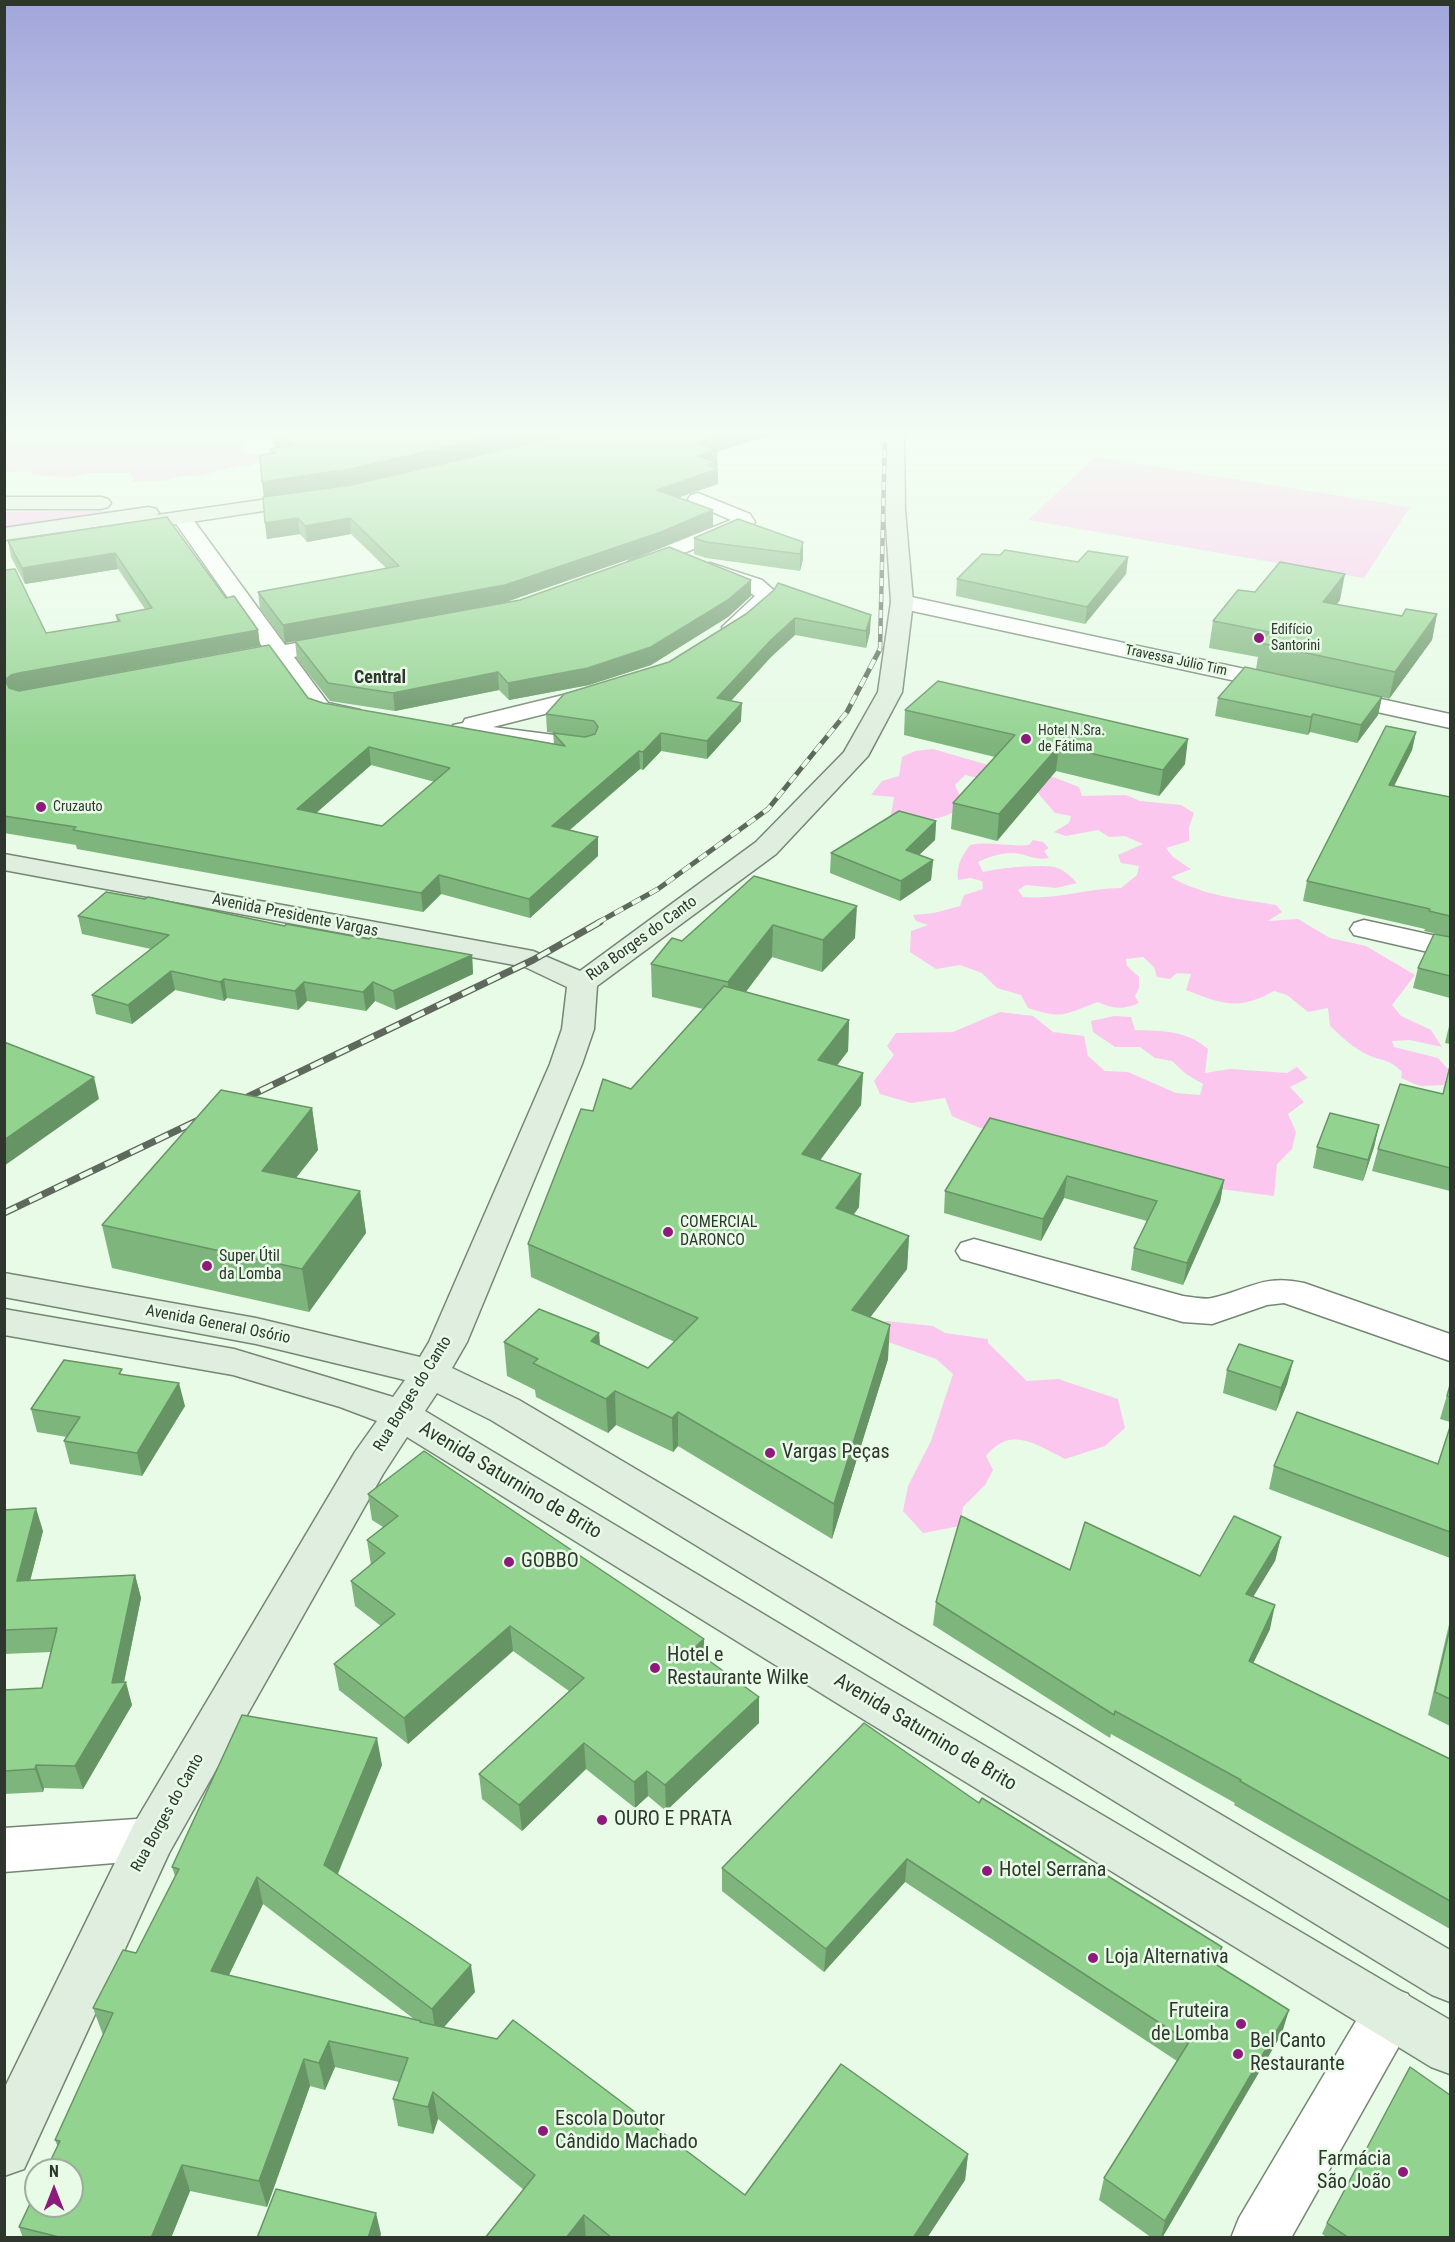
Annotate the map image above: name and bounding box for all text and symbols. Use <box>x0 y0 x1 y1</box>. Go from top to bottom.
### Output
place label: Edifício Santorini <box>1271 622 1320 654</box>
marker: Edifício Santorini <box>1252 631 1266 645</box>
street label: Travessa Júlio Tim <box>1124 642 1228 680</box>
district label: Central <box>354 667 406 689</box>
place label: Hotel N.Sra. de Fátima <box>1038 723 1105 756</box>
marker: Hotel N.Sra. de Fátima <box>1019 732 1033 746</box>
place label: Cruzauto <box>53 799 103 815</box>
marker: Cruzauto <box>34 800 48 814</box>
street label: Avenida Presidente Vargas <box>210 890 380 942</box>
street label: Rua Borges do Canto <box>583 892 701 986</box>
place label: COMERCIAL DARONCO <box>680 1213 757 1251</box>
marker: COMERCIAL DARONCO <box>661 1225 675 1239</box>
place label: Super Útil da Lomba <box>219 1247 282 1285</box>
marker: Super Útil da Lomba <box>200 1259 214 1273</box>
street label: Avenida General Osório <box>144 1302 292 1348</box>
street label: Rua Borges do Canto <box>370 1333 456 1455</box>
street label: Avenida Saturnino de Brito <box>414 1417 606 1545</box>
place label: Vargas Peças <box>782 1441 890 1465</box>
marker: Vargas Peças <box>763 1446 777 1460</box>
place label: GOBBO <box>521 1550 579 1574</box>
marker: GOBBO <box>502 1555 516 1569</box>
place label: Hotel e Restaurante Wilke <box>667 1644 809 1691</box>
marker: Hotel e Restaurante Wilke <box>648 1661 662 1675</box>
street label: Avenida Saturnino de Brito <box>829 1669 1021 1797</box>
street label: Rua Borges do Canto <box>128 1751 208 1875</box>
place label: OURO E PRATA <box>614 1808 732 1832</box>
marker: OURO E PRATA <box>595 1813 609 1827</box>
place label: Hotel Serrana <box>999 1859 1106 1883</box>
marker: Hotel Serrana <box>980 1864 994 1878</box>
place label: Loja Alternativa <box>1105 1946 1228 1970</box>
marker: Loja Alternativa <box>1086 1951 1100 1965</box>
place label: Fruteira de Lomba <box>1151 2000 1229 2047</box>
marker: Fruteira de Lomba <box>1234 2017 1248 2031</box>
place label: Bel Canto Restaurante <box>1250 2030 1345 2077</box>
marker: Bel Canto Restaurante <box>1231 2047 1245 2061</box>
place label: Escola Doutor Cândido Machado <box>555 2108 698 2155</box>
marker: Escola Doutor Cândido Machado <box>536 2124 550 2138</box>
place label: Farmácia São João <box>1317 2148 1391 2195</box>
north arrow <box>24 2158 84 2218</box>
text: N <box>49 2162 59 2181</box>
marker: Farmácia São João <box>1396 2165 1410 2179</box>

